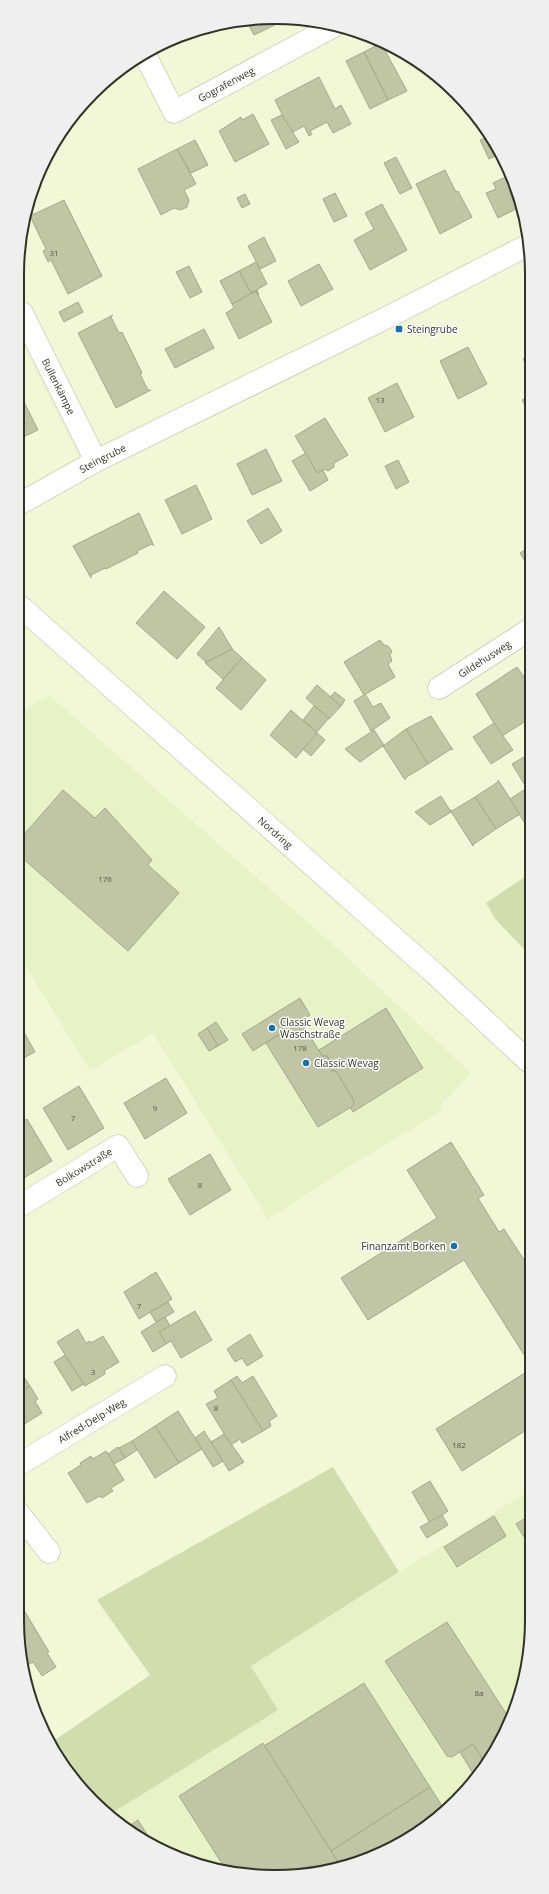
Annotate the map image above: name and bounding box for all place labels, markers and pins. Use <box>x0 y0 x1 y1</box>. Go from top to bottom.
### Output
place label: Steingrube <box>407 322 458 336</box>
marker: Steingrube <box>394 324 404 334</box>
place label: Classic Wevag Waschstraße <box>280 1015 345 1041</box>
marker: Classic Wevag Waschstraße <box>267 1023 277 1033</box>
place label: Classic Wevag <box>314 1056 379 1070</box>
marker: Classic Wevag <box>301 1058 311 1068</box>
place label: Finanzamt Borken <box>361 1239 446 1253</box>
marker: Finanzamt Borken <box>449 1241 459 1251</box>

